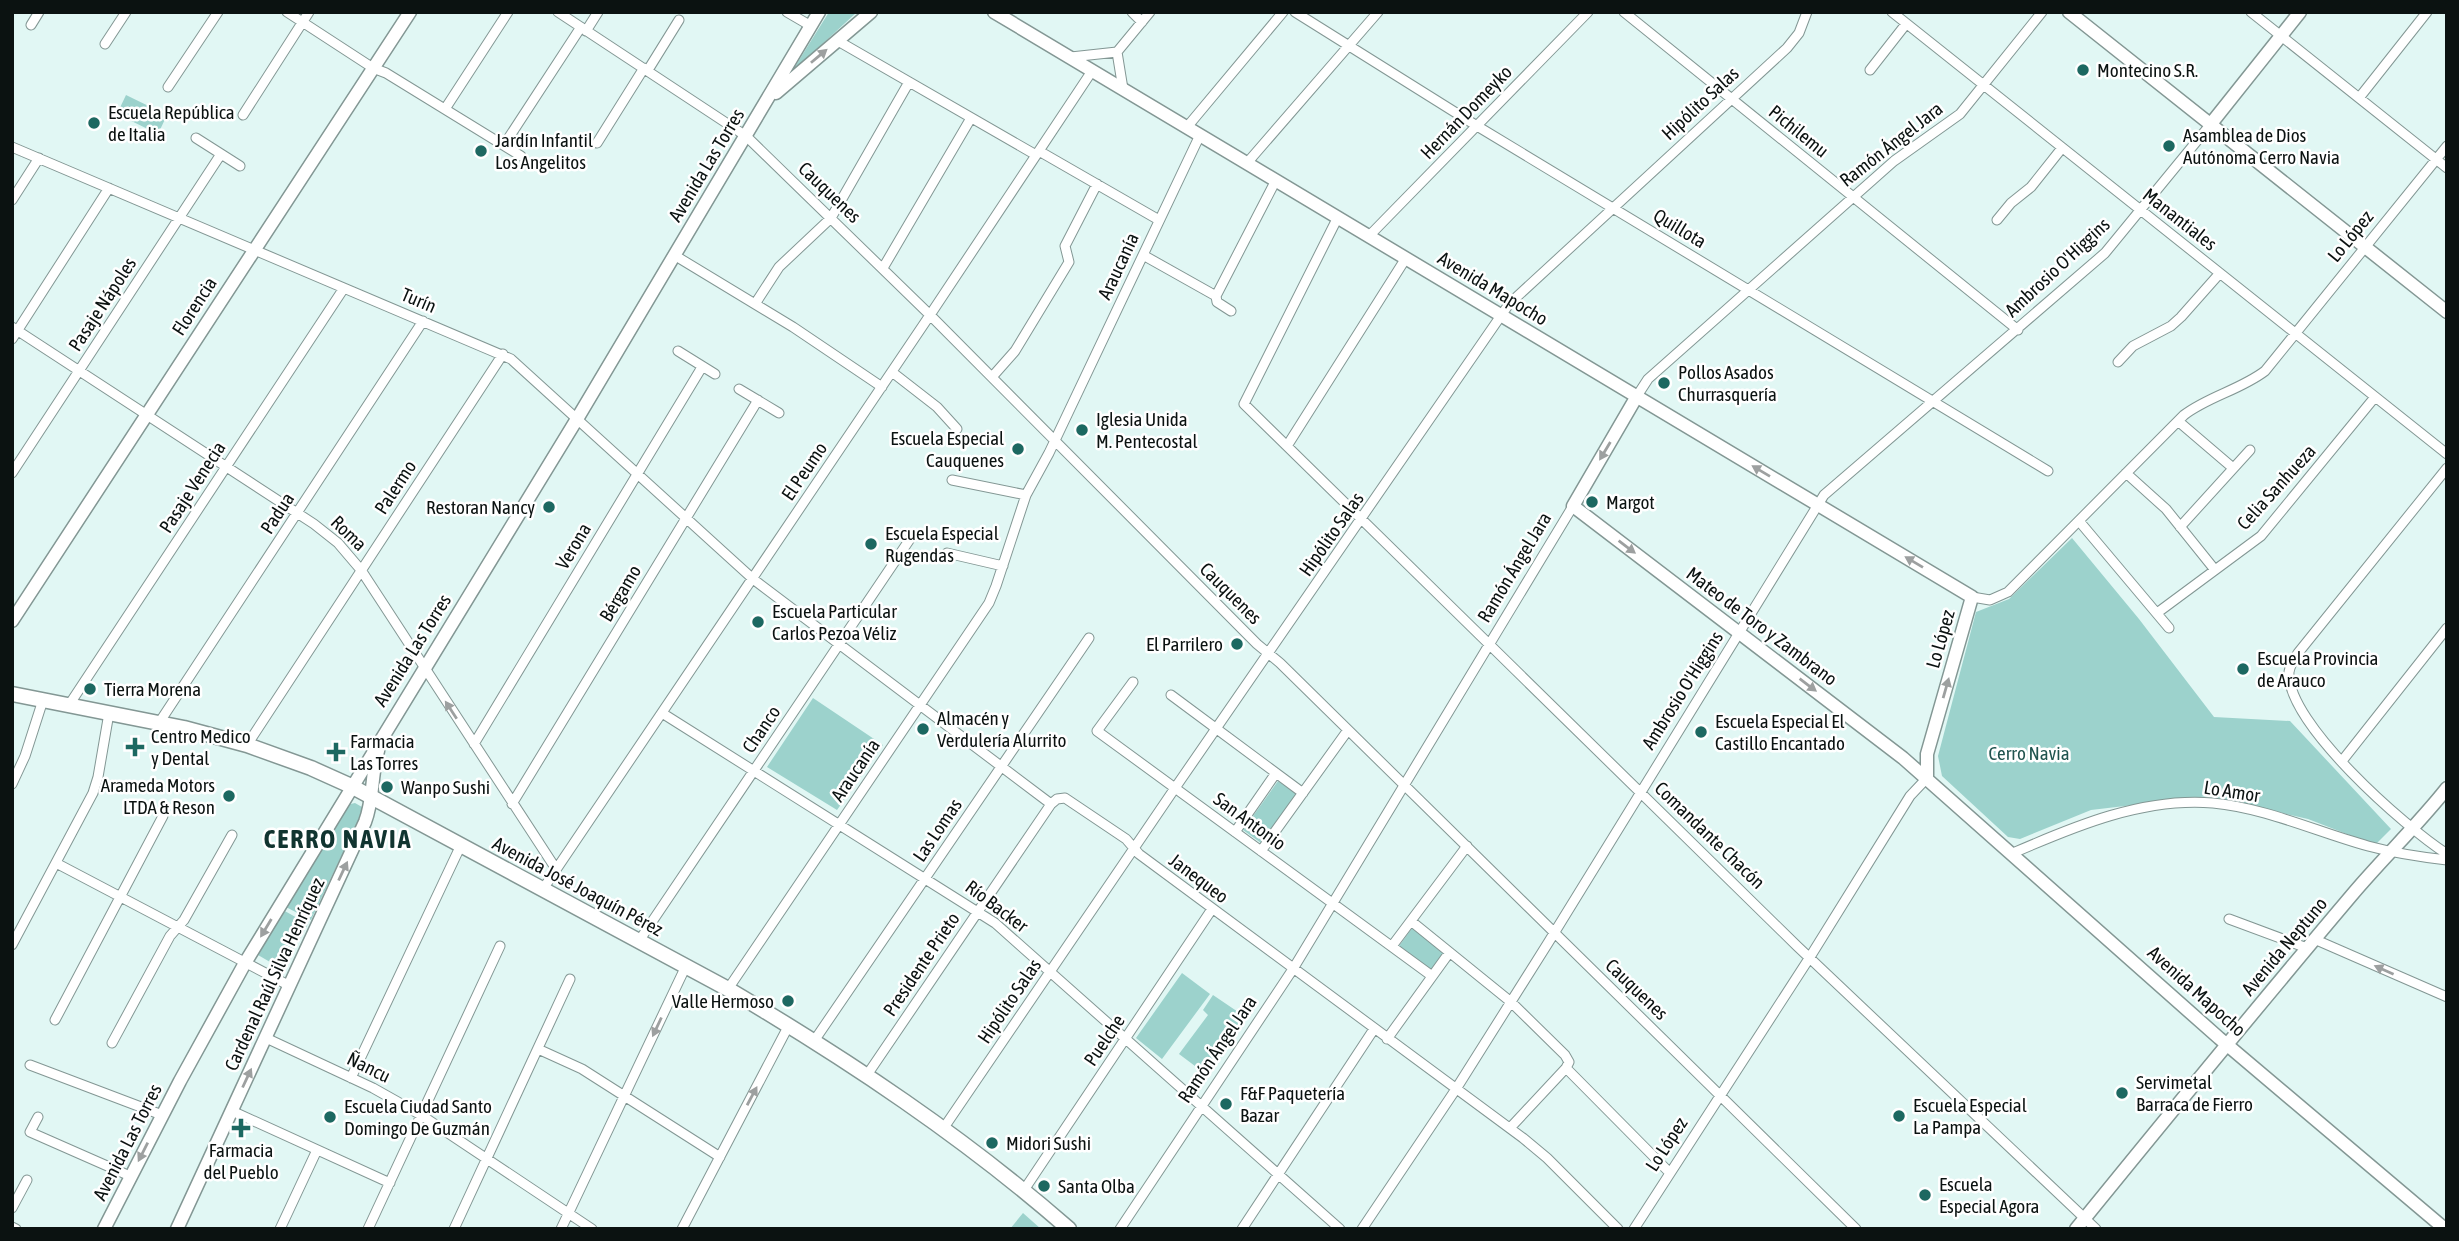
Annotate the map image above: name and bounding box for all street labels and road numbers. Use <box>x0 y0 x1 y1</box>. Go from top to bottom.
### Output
street label: Hernán Domeyko <box>1416 61 1516 163</box>
street label: Hipólito Salas <box>1657 62 1743 144</box>
street label: Ramón Ángel Jara <box>1835 97 1947 191</box>
street label: Pichilemu <box>1765 100 1833 162</box>
street label: Avenida Las Torres <box>664 104 748 225</box>
street label: Cauquenes <box>794 157 866 227</box>
street label: Manantiales <box>2139 183 2222 255</box>
street label: Quillota <box>1650 204 1710 252</box>
street label: Lo López <box>2323 206 2377 266</box>
street label: Ambrosio O'Higgins <box>2000 213 2114 321</box>
street label: Araucanía <box>1093 229 1143 303</box>
street label: Avenida Mapocho <box>1434 247 1552 329</box>
street label: Pasaje Nápoles <box>64 253 141 355</box>
street label: Florencia <box>167 273 221 339</box>
street label: Turín <box>398 283 440 317</box>
street label: Pasaje Venecia <box>154 437 230 537</box>
street label: El Peumo <box>777 438 831 504</box>
street label: Celia Sanhueza <box>2232 440 2320 534</box>
street label: Palermo <box>370 456 420 518</box>
street label: Padua <box>256 488 298 538</box>
street label: Hipólito Salas <box>1294 488 1368 580</box>
street label: Ramón Ángel Jara <box>1473 508 1555 626</box>
street label: Roma <box>327 511 371 555</box>
street label: Verona <box>551 519 595 573</box>
street label: Cauquenes <box>1196 558 1267 629</box>
street label: Bérgamo <box>595 561 645 625</box>
street label: Mateo de Toro y Zambrano <box>1682 562 1842 690</box>
street label: Avenida Las Torres <box>369 590 455 710</box>
street label: Lo López <box>1921 607 1959 671</box>
street label: Ambrosio O'Higgins <box>1637 627 1727 753</box>
street label: Chanco <box>737 701 785 757</box>
street label: Araucanía <box>826 734 884 806</box>
street label: Lo Amor <box>2202 776 2262 806</box>
street label: Comandante Chacón <box>1650 777 1770 893</box>
street label: San Antonio <box>1210 787 1290 855</box>
street label: Las Lomas <box>908 794 966 866</box>
street label: Avenida José Joaquín Pérez <box>489 832 667 940</box>
street label: Janequeo <box>1165 849 1233 907</box>
street label: Cardenal Raúl Silva Henríquez <box>220 874 328 1074</box>
street label: Río Backer <box>961 875 1033 937</box>
street label: Avenida Neptuno <box>2237 892 2331 1000</box>
street label: Presidente Prieto <box>878 908 964 1020</box>
street label: Avenida Mapocho <box>2143 941 2251 1041</box>
street label: Hipólito Salas <box>973 954 1045 1047</box>
street label: Cauquenes <box>1601 954 1673 1024</box>
street label: Ramón Ángel Jara <box>1173 991 1261 1107</box>
street label: Puelche <box>1079 1010 1129 1070</box>
street label: Ñancu <box>344 1047 394 1087</box>
street label: Avenida Las Torres <box>88 1080 166 1204</box>
street label: Lo López <box>1641 1113 1692 1175</box>

